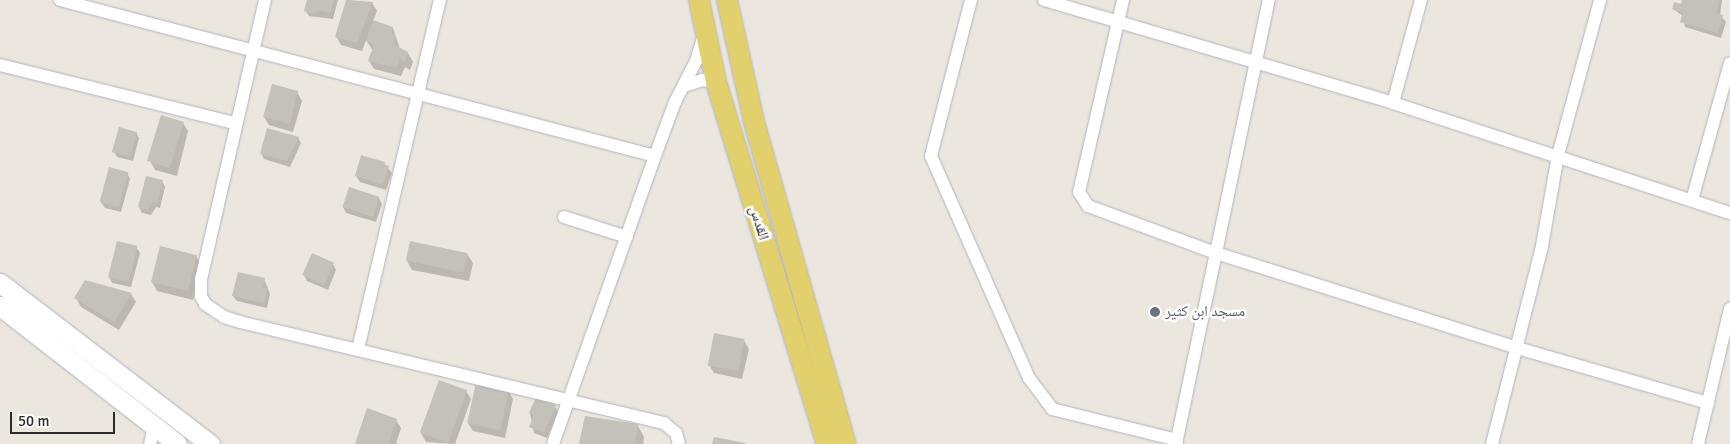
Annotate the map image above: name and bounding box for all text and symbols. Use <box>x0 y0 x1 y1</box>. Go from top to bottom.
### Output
street label: القدس <box>745 204 773 242</box>
place label: مسجد ابن كثير <box>1165 303 1245 321</box>
marker: مسجد ابن كثير <box>1149 306 1161 318</box>
scale bar <box>12 402 118 434</box>
text: 50 m <box>18 412 49 430</box>

